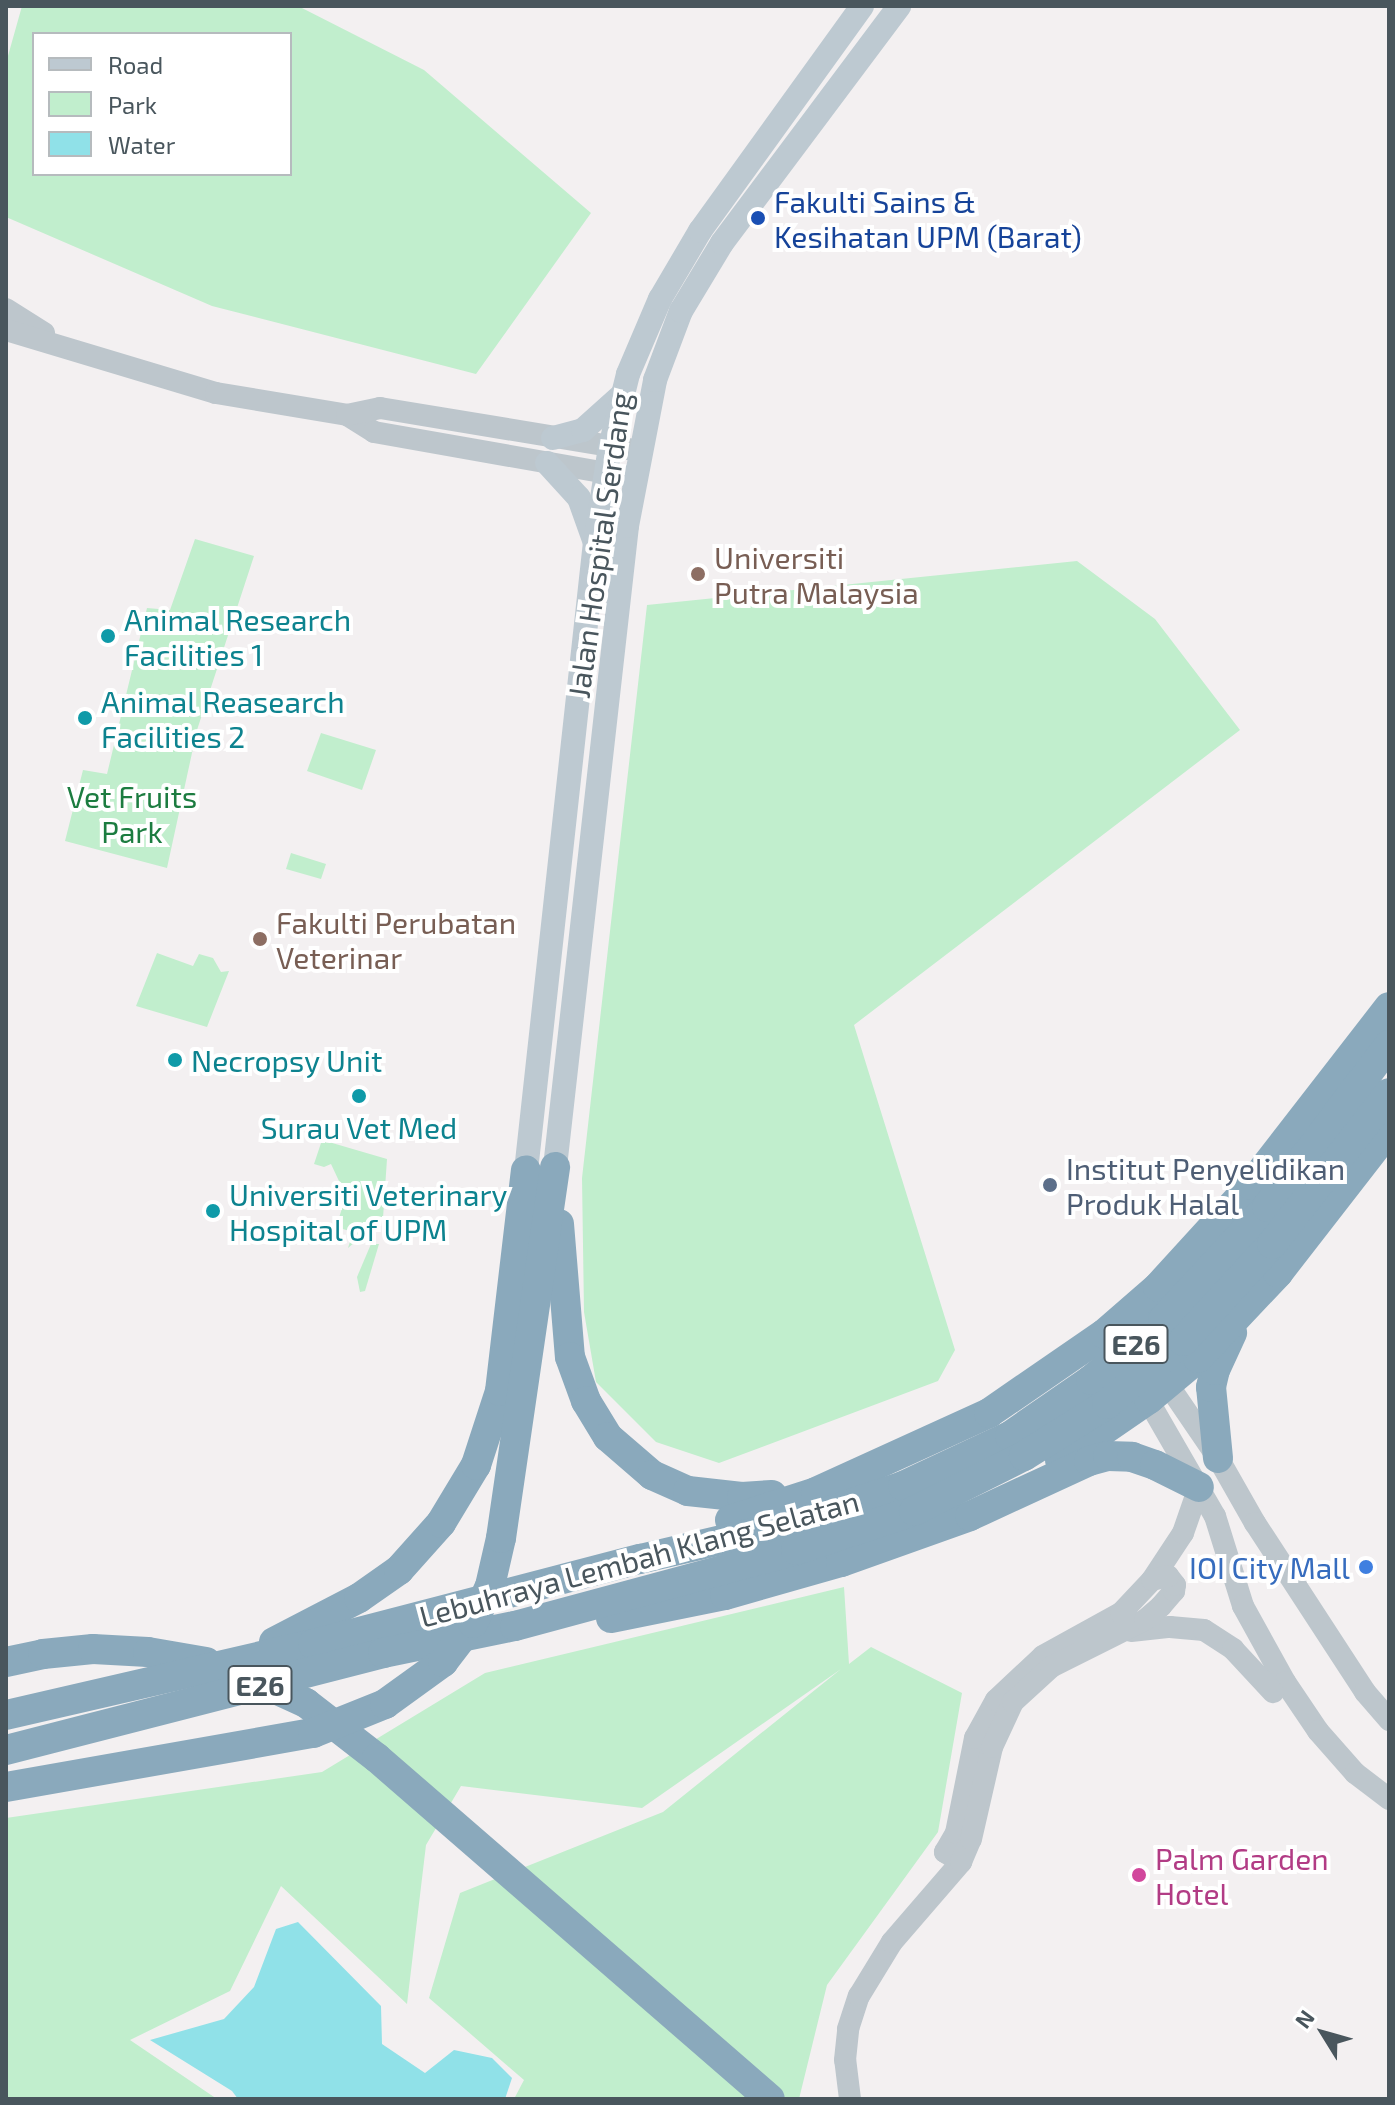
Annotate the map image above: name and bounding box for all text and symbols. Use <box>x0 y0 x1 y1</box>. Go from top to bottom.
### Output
legend <box>32 32 292 176</box>
text: Road <box>108 50 163 79</box>
text: Park <box>108 90 157 119</box>
text: Water <box>108 130 175 159</box>
place label: Fakulti Sains & Kesihatan UPM (Barat) <box>774 183 1082 254</box>
marker: Fakulti Sains & Kesihatan UPM (Barat) <box>749 209 767 227</box>
street label: Jalan Hospital Serdang <box>560 389 638 701</box>
place label: Universiti Putra Malaysia <box>714 539 919 610</box>
marker: Universiti Putra Malaysia <box>689 565 707 583</box>
place label: Animal Research Facilities 1 <box>124 601 352 672</box>
marker: Animal Research Facilities 1 <box>99 627 117 645</box>
place label: Animal Reasearch Facilities 2 <box>101 683 345 754</box>
marker: Animal Reasearch Facilities 2 <box>76 709 94 727</box>
park label: Vet Fruits Park <box>67 778 197 848</box>
place label: Fakulti Perubatan Veterinar <box>276 904 516 974</box>
marker: Fakulti Perubatan Veterinar <box>251 930 269 948</box>
place label: Necropsy Unit <box>191 1042 383 1078</box>
marker: Necropsy Unit <box>166 1051 184 1069</box>
marker: Surau Vet Med <box>350 1087 368 1105</box>
place label: Surau Vet Med <box>260 1109 458 1145</box>
place label: Institut Penyelidikan Produk Halal <box>1066 1150 1345 1220</box>
place label: Universiti Veterinary Hospital of UPM <box>229 1176 508 1246</box>
marker: Institut Penyelidikan Produk Halal <box>1041 1176 1059 1194</box>
marker: Universiti Veterinary Hospital of UPM <box>204 1202 222 1220</box>
road number: E26 <box>1102 1320 1170 1368</box>
street label: Lebuhraya Lembah Klang Selatan <box>415 1482 863 1634</box>
place label: IOI City Mall <box>1188 1549 1350 1585</box>
marker: IOI City Mall <box>1357 1558 1375 1576</box>
road number: E26 <box>226 1661 294 1709</box>
place label: Palm Garden Hotel <box>1155 1840 1329 1910</box>
marker: Palm Garden Hotel <box>1130 1866 1148 1884</box>
north arrow <box>1283 1993 1363 2073</box>
text: N <box>1289 2004 1319 2033</box>

